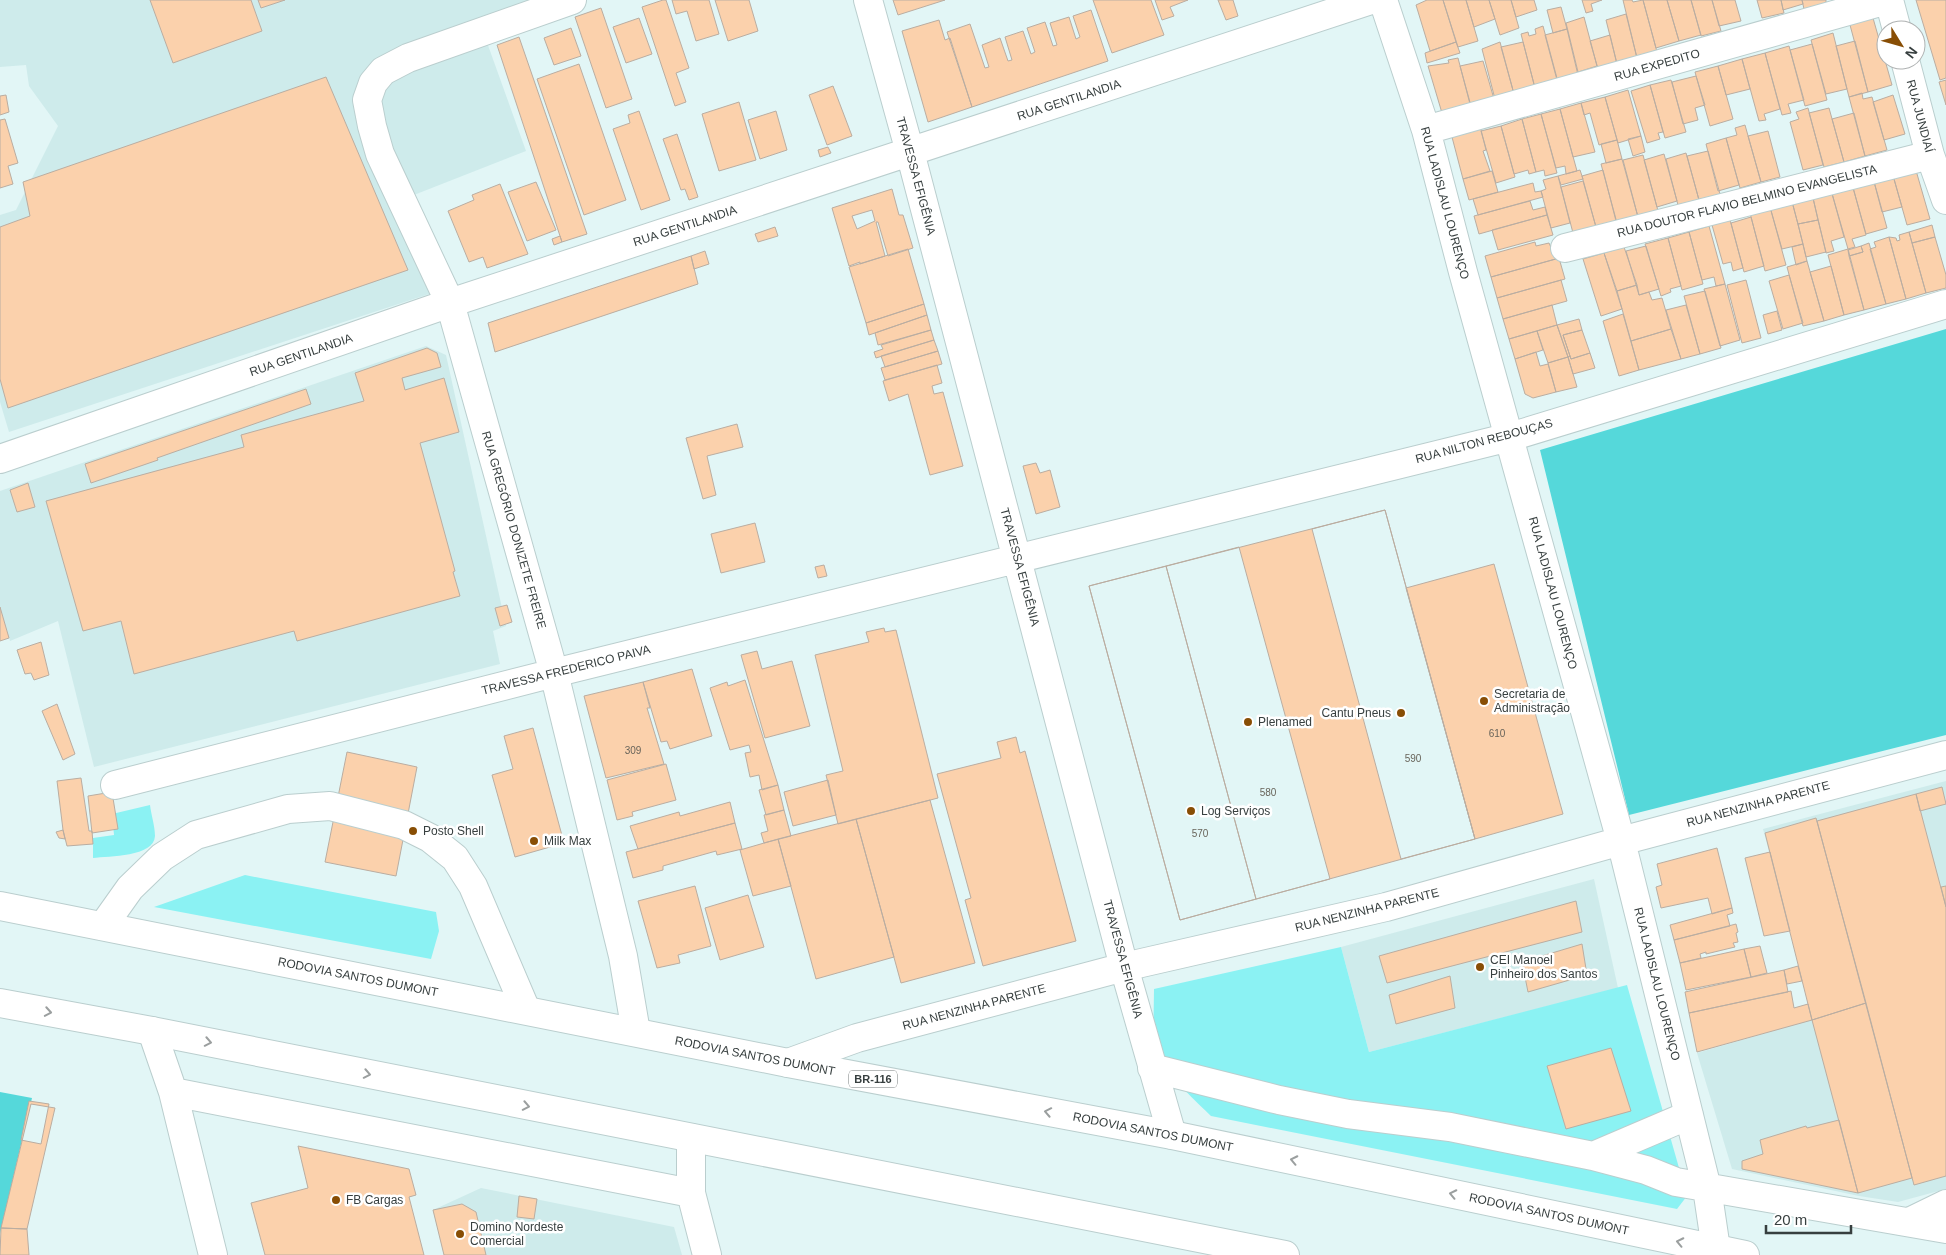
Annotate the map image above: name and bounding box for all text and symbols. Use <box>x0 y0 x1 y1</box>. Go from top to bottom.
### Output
north arrow <box>1876 20 1926 70</box>
text: N <box>1902 44 1921 62</box>
street label: RUA EXPEDITO <box>1613 46 1701 84</box>
street label: RUA GENTILANDIA <box>1015 77 1123 123</box>
street label: RUA JUNDIAÍ <box>1904 78 1938 155</box>
street label: TRAVESSA EFIGÊNIA <box>893 115 939 237</box>
street label: RUA LADISLAU LOURENÇO <box>1418 125 1472 281</box>
street label: RUA DOUTOR FLAVIO BELMINO EVANGELISTA <box>1616 162 1878 240</box>
street label: RUA GENTILANDIA <box>631 203 739 249</box>
street label: RUA GENTILANDIA <box>248 331 354 379</box>
street label: RUA NILTON REBOUÇAS <box>1414 416 1554 466</box>
street label: RUA GREGÓRIO DONIZETE FREIRE <box>479 429 550 631</box>
street label: TRAVESSA EFIGÊNIA <box>997 506 1043 628</box>
street label: RUA LADISLAU LOURENÇO <box>1526 515 1580 671</box>
street label: TRAVESSA FREDERICO PAIVA <box>480 642 652 698</box>
place label: Secretaria de Administração <box>1494 687 1570 715</box>
marker: Secretaria de Administração <box>1478 695 1490 707</box>
place label: Cantu Pneus <box>1322 706 1391 720</box>
marker: Cantu Pneus <box>1395 707 1407 719</box>
place label: Plenamed <box>1258 715 1312 729</box>
marker: Plenamed <box>1242 716 1254 728</box>
house number: 610 <box>1489 728 1506 739</box>
house number: 309 <box>625 745 642 756</box>
house number: 590 <box>1405 753 1422 764</box>
street label: RUA NENZINHA PARENTE <box>1685 778 1831 830</box>
house number: 580 <box>1260 787 1277 798</box>
place label: Log Serviços <box>1201 804 1270 818</box>
marker: Log Serviços <box>1185 805 1197 817</box>
place label: Posto Shell <box>423 824 484 838</box>
marker: Posto Shell <box>407 825 419 837</box>
house number: 570 <box>1192 828 1209 839</box>
place label: Milk Max <box>544 834 591 848</box>
marker: Milk Max <box>528 835 540 847</box>
street label: RUA NENZINHA PARENTE <box>1294 885 1440 935</box>
street label: TRAVESSA EFIGÊNIA <box>1100 898 1146 1020</box>
street label: RUA LADISLAU LOURENÇO <box>1631 906 1683 1062</box>
place label: CEI Manoel Pinheiro dos Santos <box>1490 953 1597 981</box>
street label: RODOVIA SANTOS DUMONT <box>277 955 440 1000</box>
marker: CEI Manoel Pinheiro dos Santos <box>1474 961 1486 973</box>
street label: RUA NENZINHA PARENTE <box>901 981 1047 1033</box>
one-way arrow <box>44 1006 52 1016</box>
street label: RODOVIA SANTOS DUMONT <box>674 1034 837 1079</box>
one-way arrow <box>203 1036 212 1047</box>
one-way arrow <box>363 1068 371 1078</box>
road number: BR-116 <box>849 1070 897 1088</box>
one-way arrow <box>522 1100 531 1110</box>
one-way arrow <box>1044 1107 1053 1117</box>
street label: RODOVIA SANTOS DUMONT <box>1072 1110 1235 1155</box>
one-way arrow <box>1289 1156 1298 1166</box>
one-way arrow <box>1448 1189 1457 1200</box>
street label: RODOVIA SANTOS DUMONT <box>1468 1190 1631 1238</box>
place label: FB Cargas <box>346 1193 403 1207</box>
marker: FB Cargas <box>330 1194 342 1206</box>
scale bar <box>1766 1202 1851 1234</box>
text: 20 m <box>1774 1211 1807 1228</box>
place label: Domino Nordeste Comercial <box>470 1220 564 1248</box>
marker: Domino Nordeste Comercial <box>454 1228 466 1240</box>
one-way arrow <box>1676 1237 1684 1248</box>

